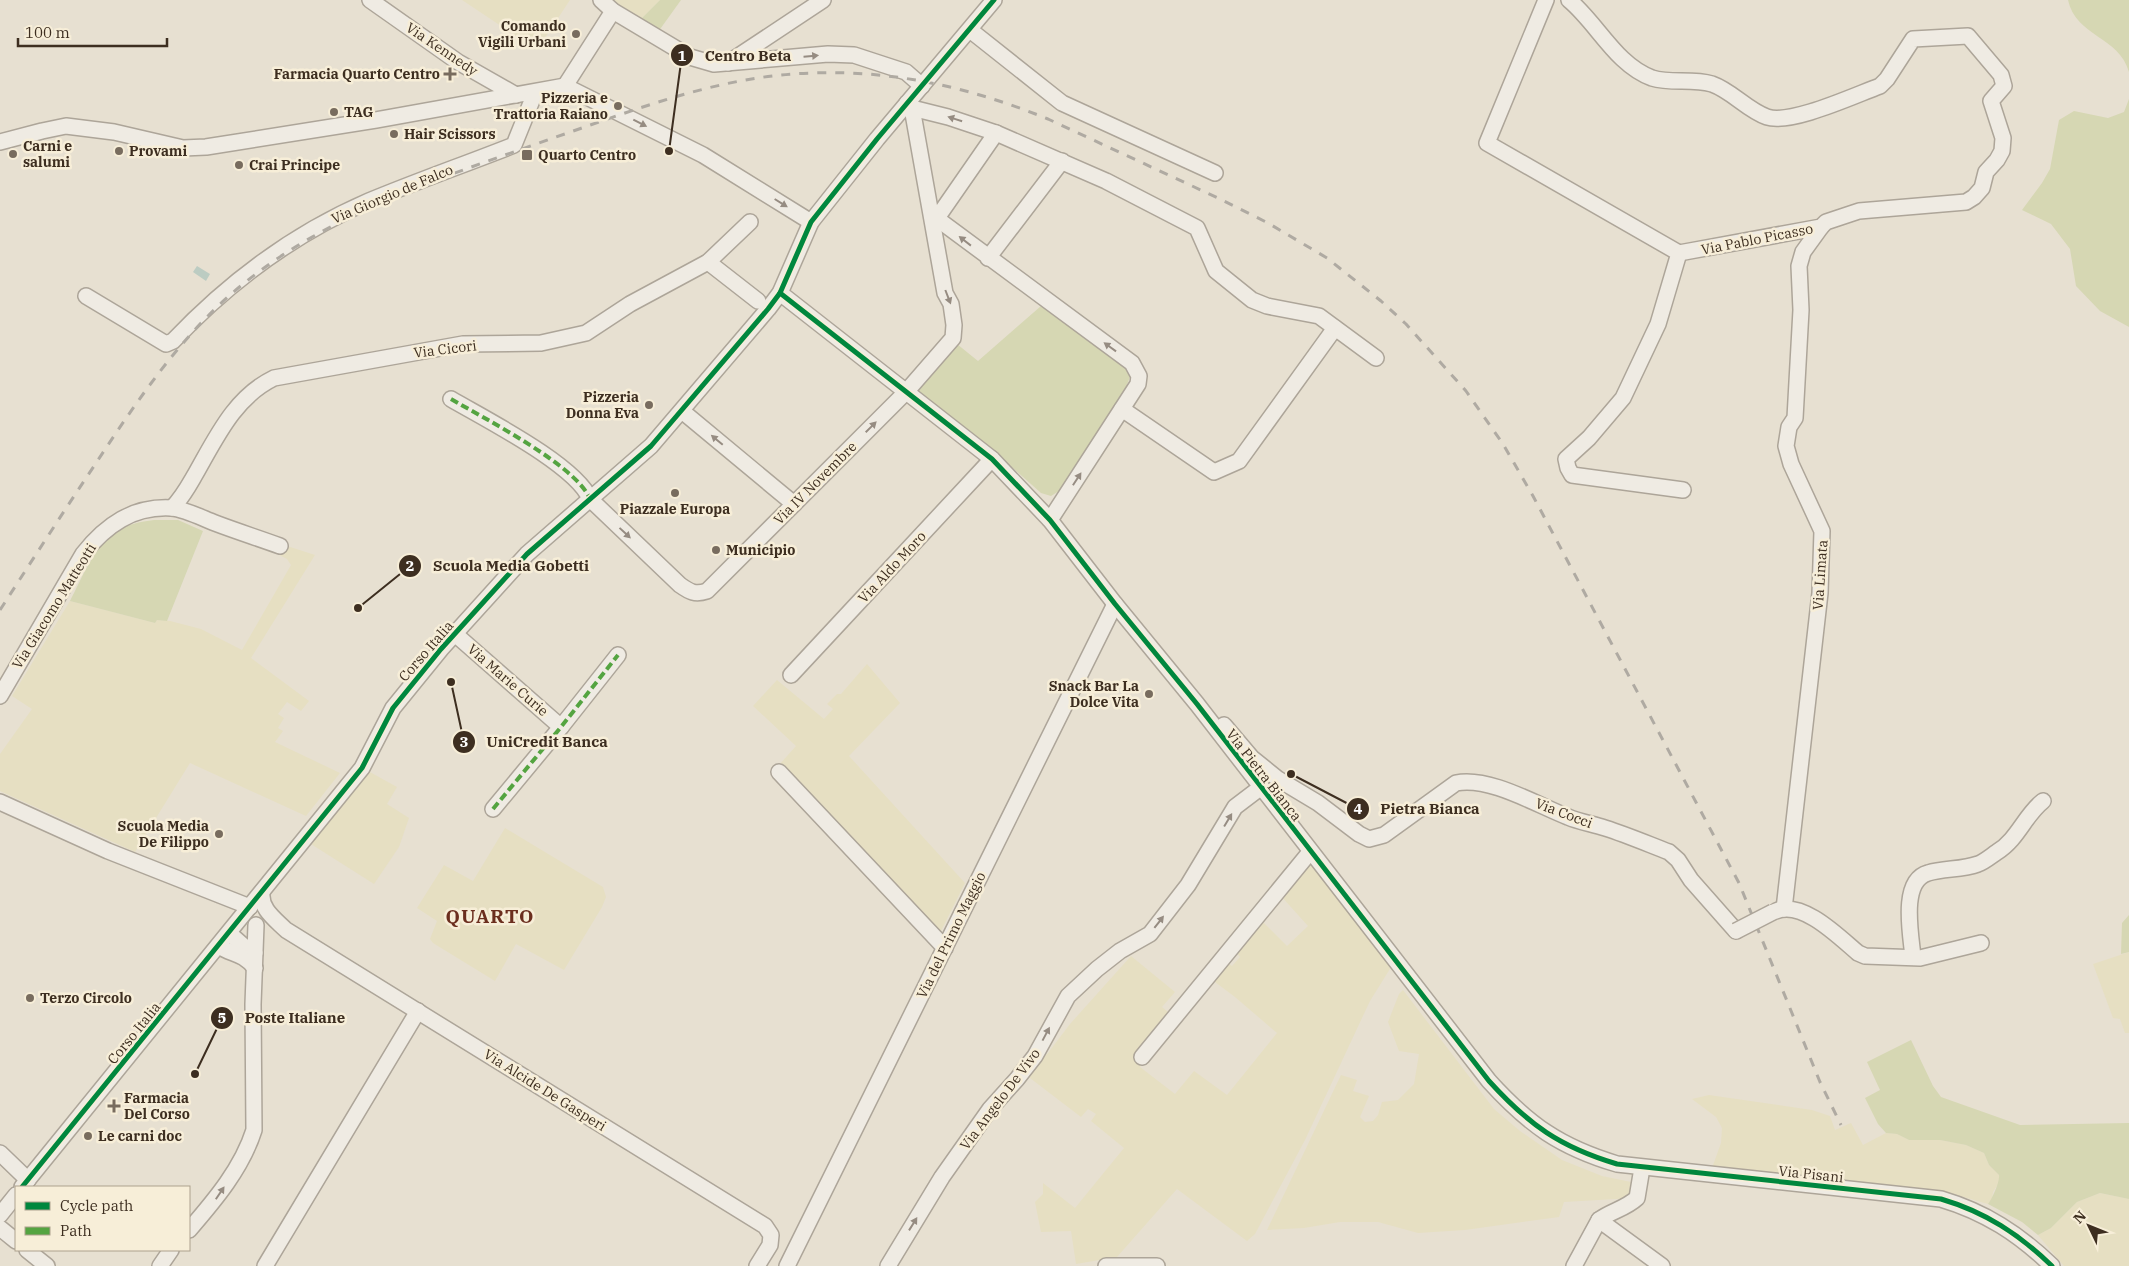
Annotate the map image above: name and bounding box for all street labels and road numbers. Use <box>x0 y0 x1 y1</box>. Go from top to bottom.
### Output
street label: Via Kennedy <box>403 18 482 80</box>
street label: Via Giorgio de Falco <box>328 160 456 228</box>
street label: Via Pablo Picasso <box>1700 219 1815 259</box>
street label: Via Cicori <box>412 336 478 362</box>
street label: Via IV Novembre <box>770 438 860 528</box>
street label: Via Aldo Moro <box>854 527 930 607</box>
street label: Via Limata <box>1809 539 1831 611</box>
street label: Via Giacomo Matteotti <box>8 540 100 672</box>
street label: Corso Italia <box>395 617 458 685</box>
street label: Via Marie Curie <box>464 640 552 720</box>
street label: Via Pietra Bianca <box>1222 725 1306 825</box>
street label: Via Cocci <box>1533 794 1595 832</box>
street label: Via del Primo Maggio <box>912 869 990 1001</box>
street label: Corso Italia <box>103 998 165 1068</box>
street label: Via Alcide De Gasperi <box>480 1045 610 1135</box>
street label: Via Angelo De Vivo <box>956 1045 1044 1153</box>
street label: Via Pisani <box>1778 1162 1844 1186</box>

